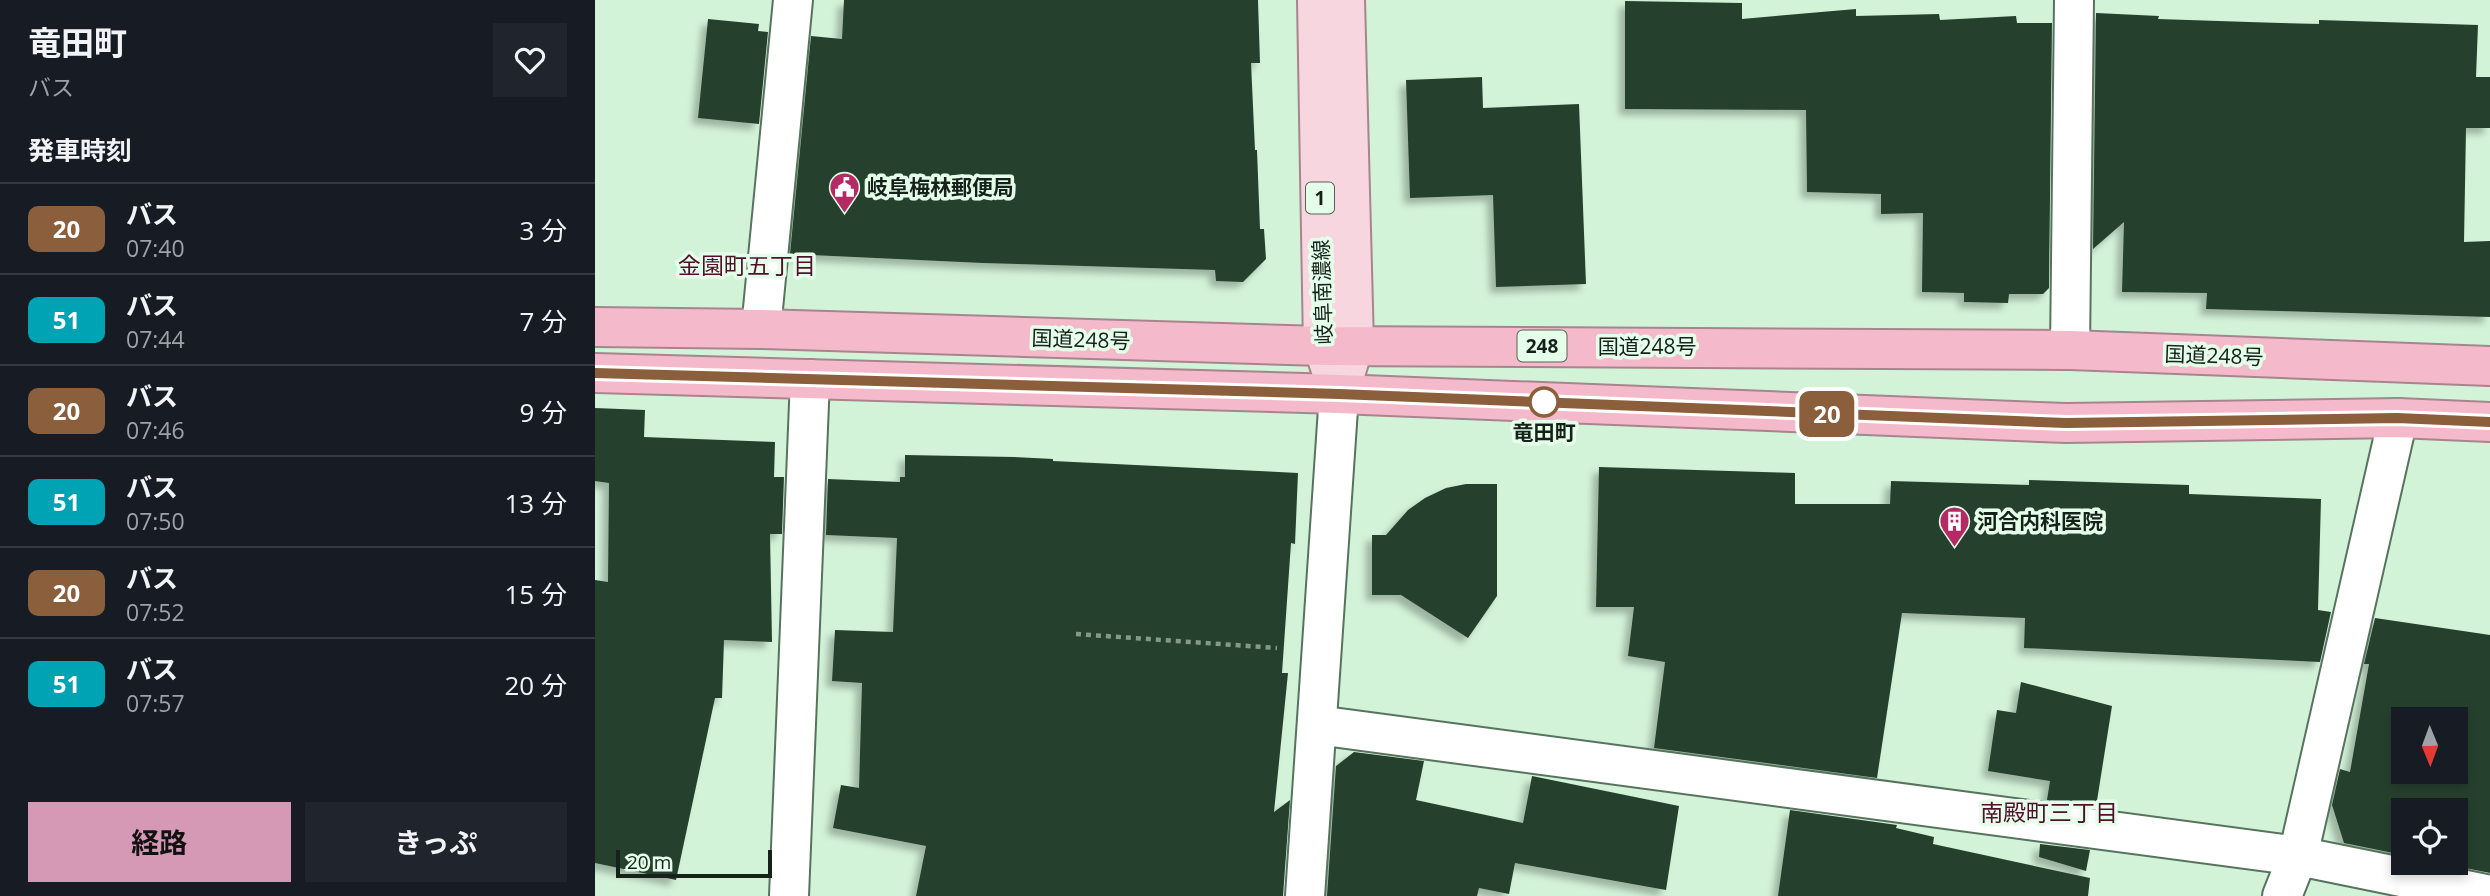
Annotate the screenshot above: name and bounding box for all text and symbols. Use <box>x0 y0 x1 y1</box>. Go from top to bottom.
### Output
text: 竜田町 <box>28 20 127 65</box>
button: heart <box>493 23 567 97</box>
text: バス <box>28 71 74 103</box>
text: 発車時刻 <box>28 132 132 168</box>
public building icon: 岐阜梅林郵便局 <box>827 171 861 215</box>
place label: 岐阜梅林郵便局 <box>867 173 1014 201</box>
road number: 1 <box>1306 182 1334 214</box>
text: バス <box>126 196 178 232</box>
text: 20 <box>53 212 80 245</box>
text: 3 分 <box>519 212 567 248</box>
text: 07:40 <box>126 232 185 264</box>
street label: 岐阜南濃線 <box>1306 239 1338 345</box>
district label: 金園町五丁目 <box>678 249 816 281</box>
text: バス <box>126 287 178 323</box>
text: 51 <box>53 303 80 336</box>
text: 7 分 <box>519 303 567 339</box>
text: 07:44 <box>126 323 185 355</box>
street label: 国道248号 <box>1031 323 1131 355</box>
road number: 248 <box>1517 330 1567 362</box>
street label: 国道248号 <box>1597 332 1697 360</box>
street label: 国道248号 <box>2164 339 2264 371</box>
text: バス <box>126 378 178 414</box>
marker: 竜田町 <box>1529 387 1559 417</box>
line badge: 20 <box>1795 391 1859 437</box>
text: 20 <box>53 394 80 427</box>
text: 9 分 <box>519 394 567 430</box>
text: 20 <box>1813 397 1841 430</box>
text: 07:46 <box>126 414 185 446</box>
place label: 竜田町 <box>1513 418 1576 446</box>
text: バス <box>126 469 178 505</box>
text: 51 <box>53 485 80 518</box>
text: 13 分 <box>505 485 567 521</box>
text: 07:50 <box>126 505 185 537</box>
building icon: 河合内科医院 <box>1937 505 1971 549</box>
place label: 河合内科医院 <box>1977 507 2103 535</box>
text: バス <box>126 560 178 596</box>
text: 20 <box>53 576 80 609</box>
text: 15 分 <box>505 576 567 612</box>
text: 07:52 <box>126 596 185 628</box>
text: バス <box>126 651 178 687</box>
text: 51 <box>53 667 80 700</box>
text: 20 分 <box>505 667 567 703</box>
text: 07:57 <box>126 687 185 719</box>
north arrow <box>2391 707 2467 784</box>
map controls <box>2391 707 2468 875</box>
district label: 南殿町三丁目 <box>1980 796 2118 828</box>
button: locate <box>2391 798 2468 875</box>
button: 経路 <box>28 802 291 882</box>
button: きっぷ <box>305 802 567 882</box>
scale bar <box>616 847 772 879</box>
text: 20 m <box>627 849 671 875</box>

